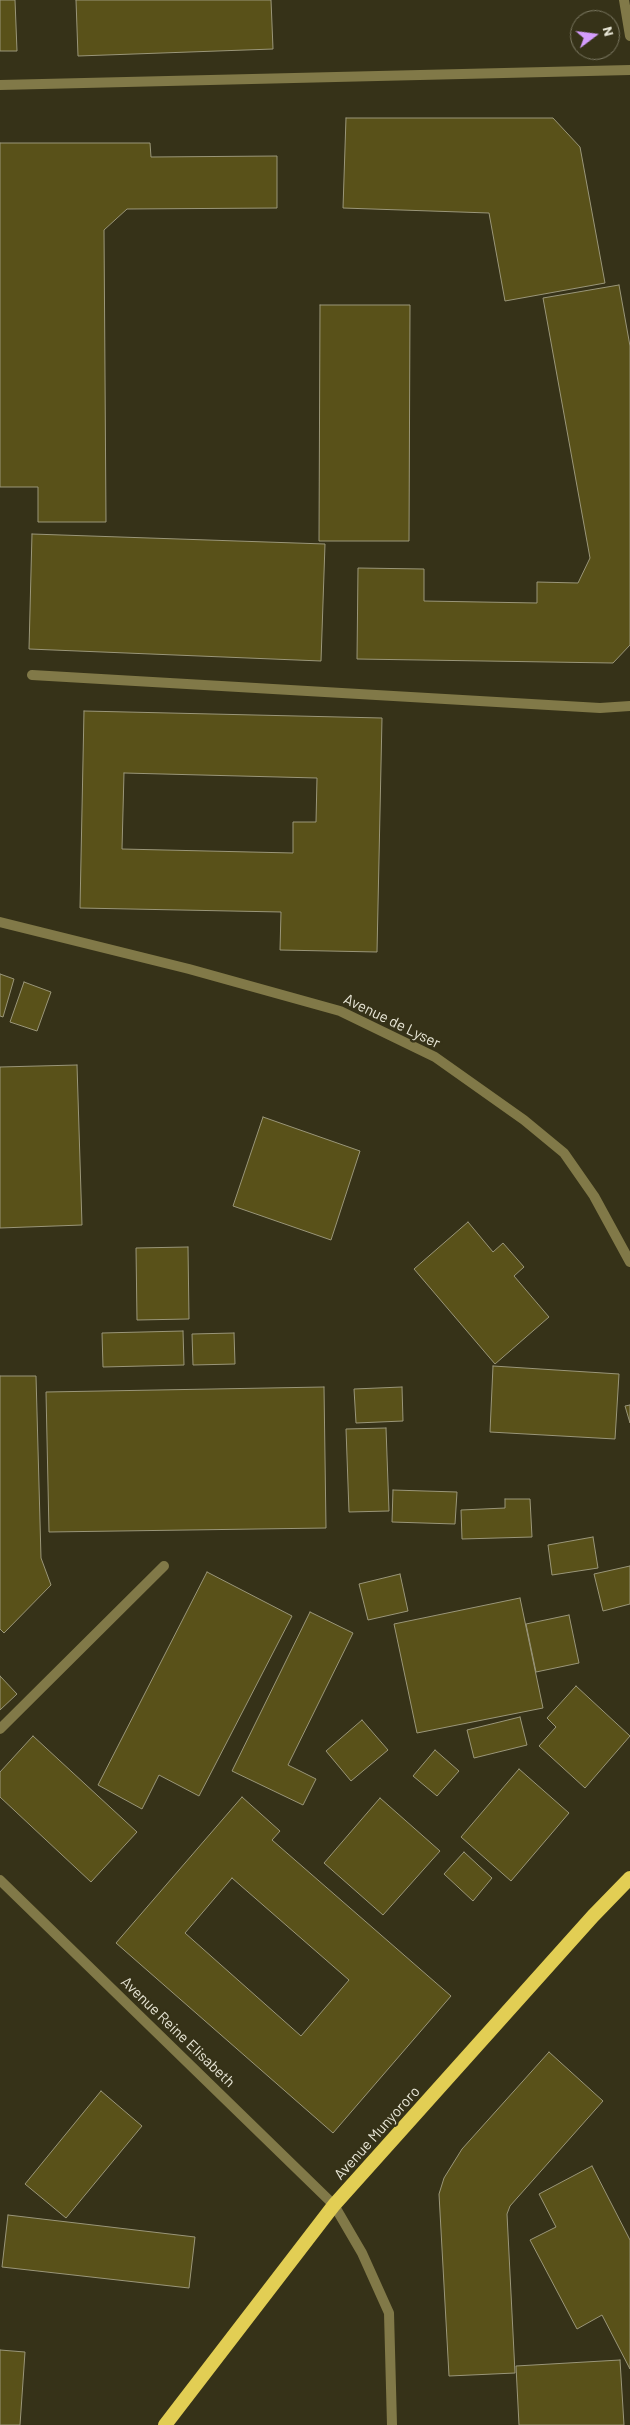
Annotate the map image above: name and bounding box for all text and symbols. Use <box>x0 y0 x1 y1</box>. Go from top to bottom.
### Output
north arrow <box>570 10 620 60</box>
text: N <box>600 25 618 38</box>
street label: Avenue de Lyser <box>341 990 443 1052</box>
street label: Avenue Reine Elisabeth <box>117 1973 239 2091</box>
street label: Avenue Munyororo <box>330 2083 424 2183</box>

